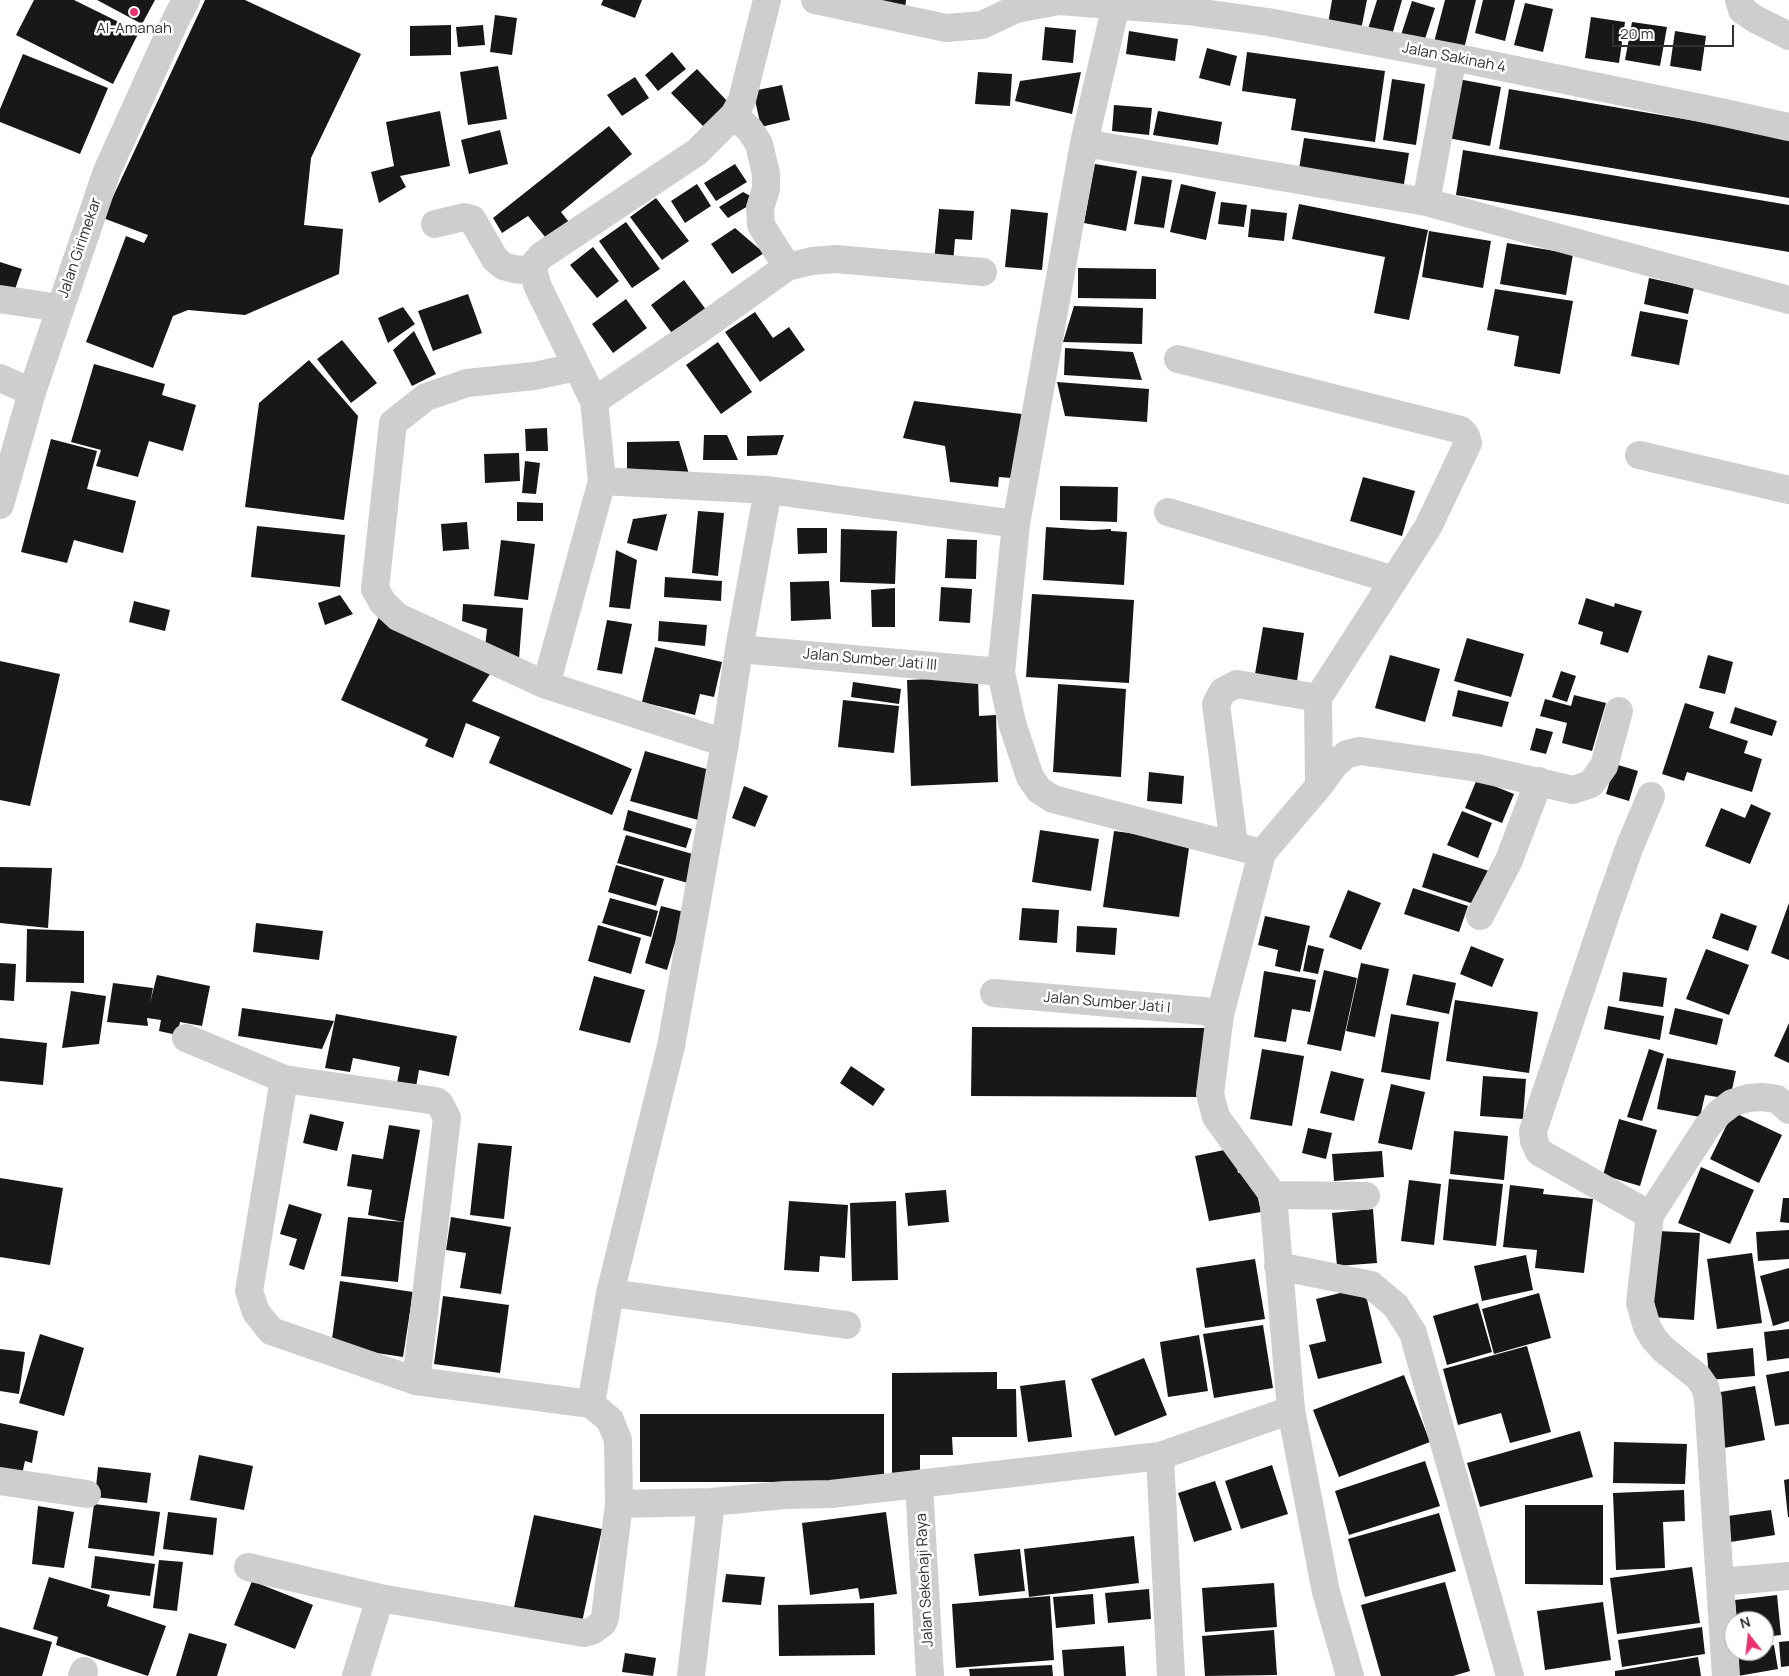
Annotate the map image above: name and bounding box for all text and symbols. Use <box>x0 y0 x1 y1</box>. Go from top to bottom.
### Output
marker: Al-Amanah <box>128 6 140 18</box>
scale bar <box>1614 15 1736 47</box>
place label: Al-Amanah <box>96 20 172 38</box>
text: 20 m <box>1620 23 1653 44</box>
street label: Jalan Sakinah 4 <box>1400 39 1508 77</box>
street label: Jalan Girimekar <box>54 196 106 300</box>
street label: Jalan Sumber Jati III <box>802 645 938 675</box>
street label: Jalan Sumber Jati I <box>1043 988 1171 1018</box>
street label: Jalan Sekehaji Raya <box>913 1513 937 1647</box>
north arrow <box>1724 1611 1774 1661</box>
text: N <box>1738 1612 1752 1633</box>

